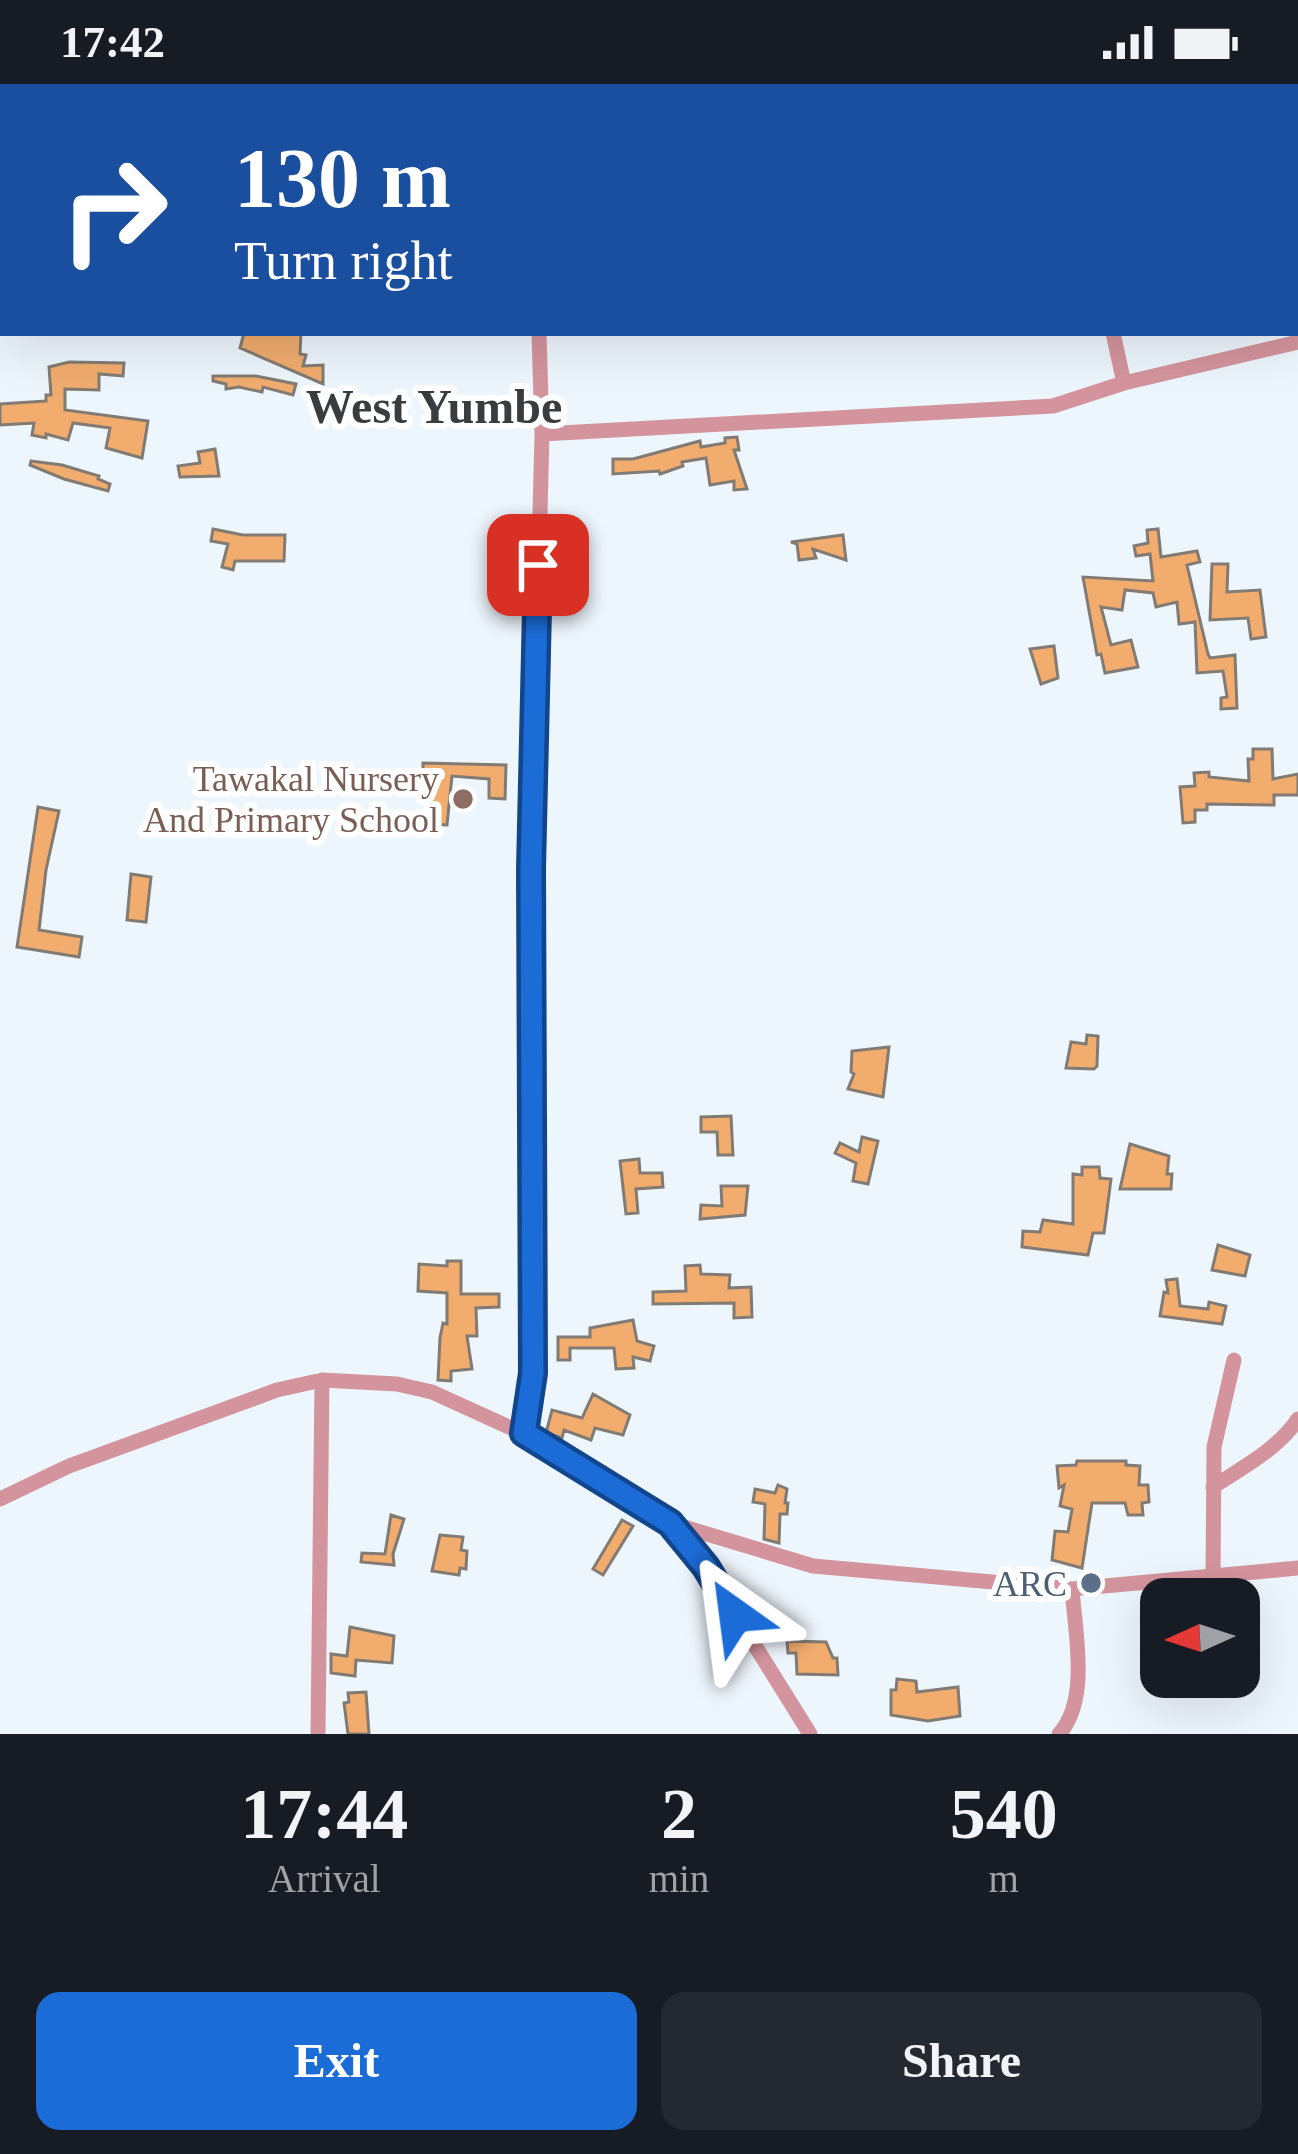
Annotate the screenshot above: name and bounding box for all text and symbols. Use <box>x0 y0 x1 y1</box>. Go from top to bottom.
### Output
text: 17:42 <box>60 17 165 67</box>
icon: right <box>36 132 192 288</box>
text: 130 m <box>234 132 451 225</box>
text: Turn right <box>234 231 453 291</box>
district label: West Yumbe <box>306 380 562 433</box>
pin <box>487 514 589 616</box>
icon: arrive <box>505 532 571 598</box>
place label: Tawakal Nursery And Primary School <box>143 759 439 840</box>
marker: Tawakal Nursery And Primary School <box>450 786 476 812</box>
position arrow <box>672 1552 798 1678</box>
place label: ARC <box>993 1564 1067 1604</box>
marker: ARC <box>1078 1570 1104 1596</box>
north arrow <box>1140 1578 1260 1698</box>
map controls <box>1140 1578 1260 1698</box>
text: 17:44 <box>240 1774 408 1854</box>
text: 2 <box>661 1774 697 1854</box>
text: 540 <box>950 1774 1058 1854</box>
text: Arrival <box>268 1857 381 1900</box>
text: min <box>649 1857 709 1900</box>
text: m <box>988 1857 1019 1900</box>
button: Exit <box>36 1992 637 2130</box>
button: Share <box>661 1992 1262 2130</box>

